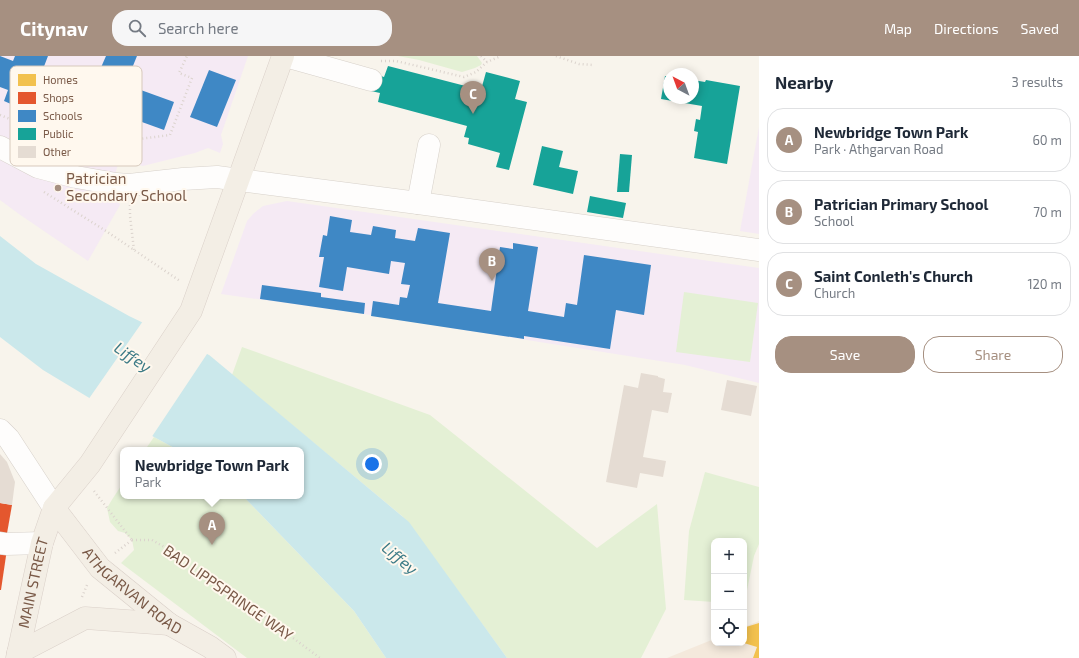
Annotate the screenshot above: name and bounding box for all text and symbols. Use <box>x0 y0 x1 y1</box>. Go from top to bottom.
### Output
search box <box>112 10 392 46</box>
text: Citynav <box>20 17 88 40</box>
icon: search <box>126 17 148 39</box>
text: Search here <box>158 19 238 37</box>
text: Map <box>884 20 912 37</box>
text: Directions <box>934 20 999 37</box>
text: Saved <box>1021 20 1059 37</box>
legend <box>10 66 142 166</box>
north arrow <box>663 68 699 104</box>
text: Nearby <box>775 72 833 92</box>
text: Homes <box>43 73 78 86</box>
text: 3 results <box>1012 74 1063 90</box>
pin: C <box>460 81 486 114</box>
text: Shops <box>43 91 74 104</box>
text: Schools <box>43 109 83 122</box>
text: Newbridge Town Park <box>814 123 968 141</box>
text: Public <box>43 127 73 140</box>
text: A <box>785 132 793 148</box>
text: 60 m <box>1032 132 1062 148</box>
text: Park · Athgarvan Road <box>814 141 943 157</box>
text: Other <box>43 145 72 158</box>
place label: Patrician Secondary School <box>66 169 187 204</box>
marker: Patrician Secondary School <box>53 183 63 193</box>
text: Patrician Primary School <box>814 195 988 213</box>
text: B <box>785 204 793 220</box>
text: 70 m <box>1033 204 1062 220</box>
text: School <box>814 213 854 229</box>
pin: B <box>479 248 505 281</box>
text: Saint Conleth's Church <box>814 267 973 285</box>
text: C <box>785 276 793 292</box>
text: 120 m <box>1027 276 1062 292</box>
text: Church <box>814 285 855 301</box>
button: Save <box>775 336 915 373</box>
button: Share <box>923 336 1063 373</box>
water label: Liffey <box>111 337 156 377</box>
popup <box>120 447 304 499</box>
your location <box>362 454 382 474</box>
text: Newbridge Town Park <box>135 456 289 474</box>
text: Park <box>135 474 161 490</box>
pin: A <box>199 512 225 545</box>
street label: MAIN STREET <box>14 534 51 630</box>
water label: Liffey <box>378 537 422 579</box>
map controls <box>711 538 747 646</box>
button: + <box>711 538 747 574</box>
street label: BAD LIPPSPRINGE WAY <box>160 541 297 644</box>
street label: ATHGARVAN ROAD <box>79 543 186 638</box>
button: − <box>711 574 747 610</box>
button: locate <box>711 610 747 646</box>

